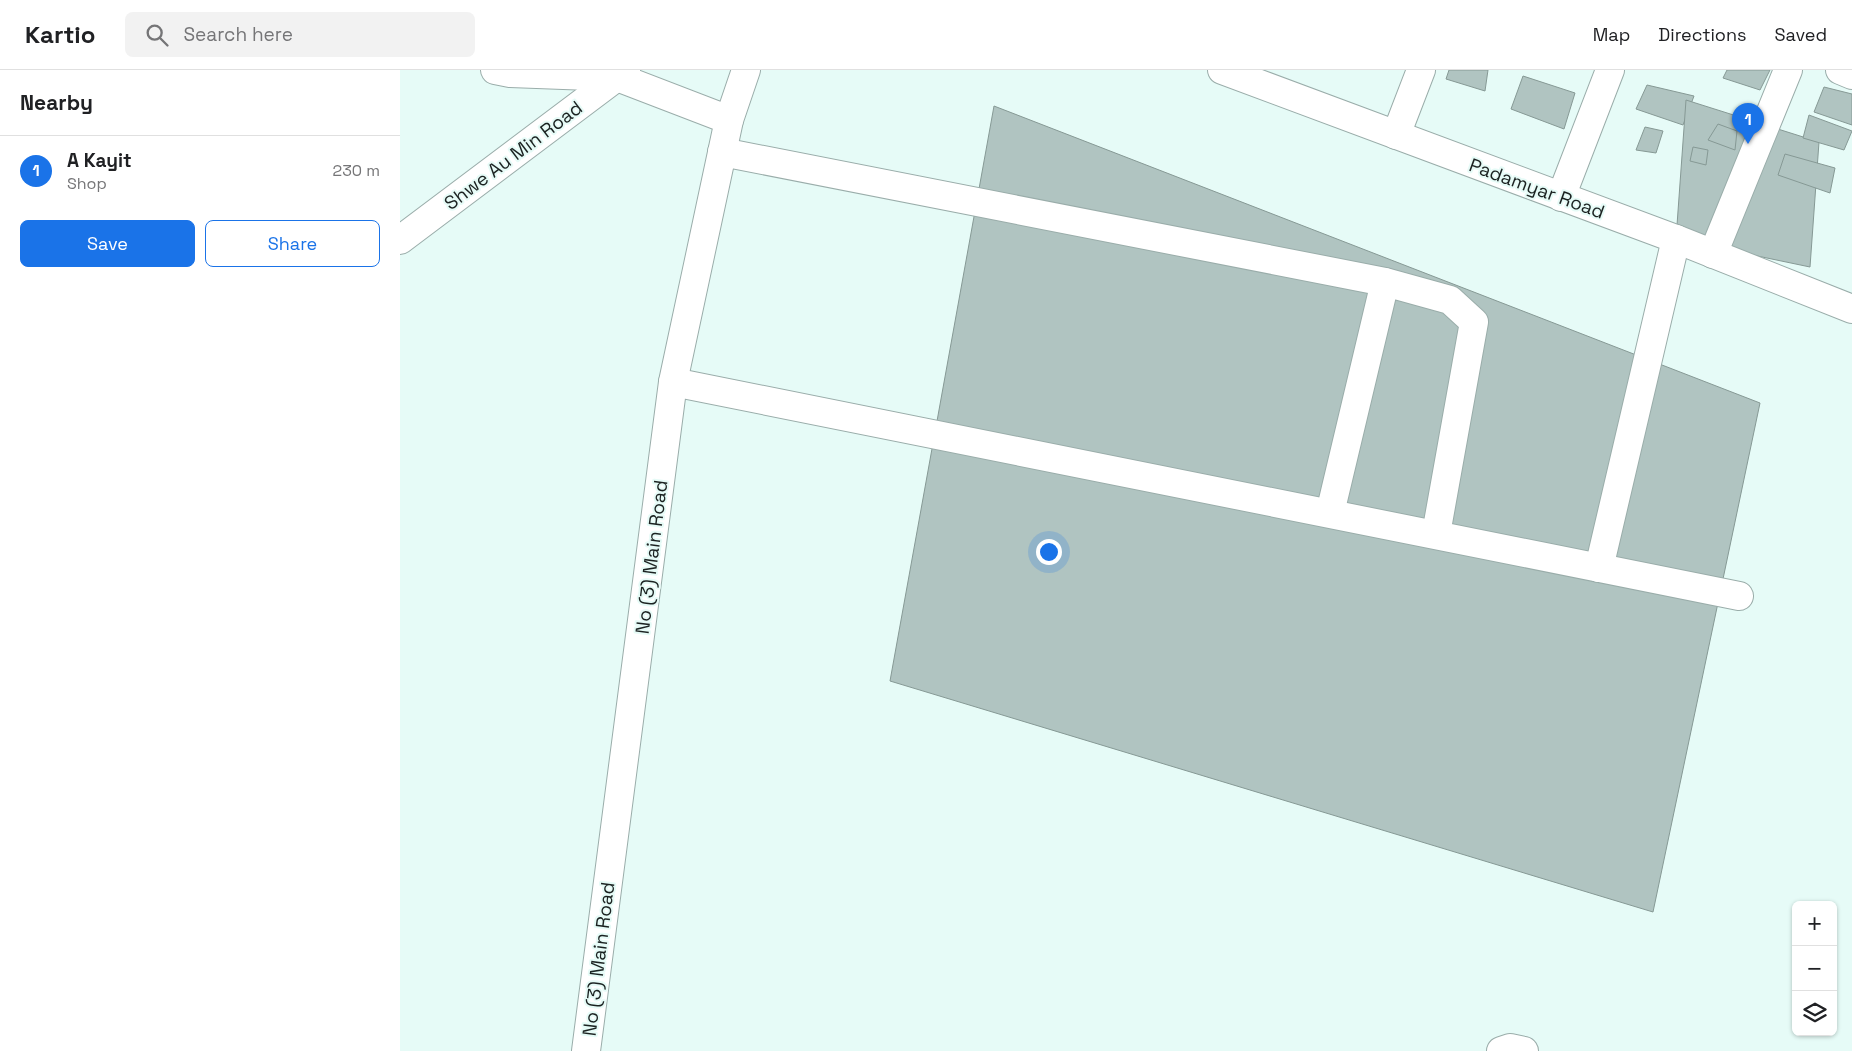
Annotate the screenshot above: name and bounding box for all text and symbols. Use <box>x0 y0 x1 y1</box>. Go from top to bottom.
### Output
search box <box>125 12 475 57</box>
text: Kartio <box>25 19 95 50</box>
icon: search <box>143 21 171 49</box>
text: Search here <box>183 22 293 47</box>
text: Map <box>1593 23 1630 46</box>
text: Directions <box>1658 23 1747 46</box>
text: Saved <box>1775 23 1827 46</box>
text: Nearby <box>20 89 93 116</box>
street label: Shwe Au Min Road <box>439 95 587 216</box>
pin: 1 <box>1732 103 1764 144</box>
text: A Kayit <box>67 148 132 173</box>
street label: Padamyar Road <box>1466 152 1608 225</box>
text: 1 <box>32 160 40 181</box>
text: 230 m <box>333 160 380 181</box>
text: Shop <box>67 173 107 194</box>
button: Save <box>20 220 195 267</box>
button: Share <box>205 220 380 267</box>
street label: No (3) Main Road <box>630 479 673 636</box>
your location <box>1036 539 1062 565</box>
street label: No (3) Main Road <box>577 881 620 1038</box>
map controls <box>1792 901 1837 1036</box>
button: + <box>1792 901 1837 946</box>
button: − <box>1792 946 1837 991</box>
button: layers <box>1792 991 1837 1036</box>

